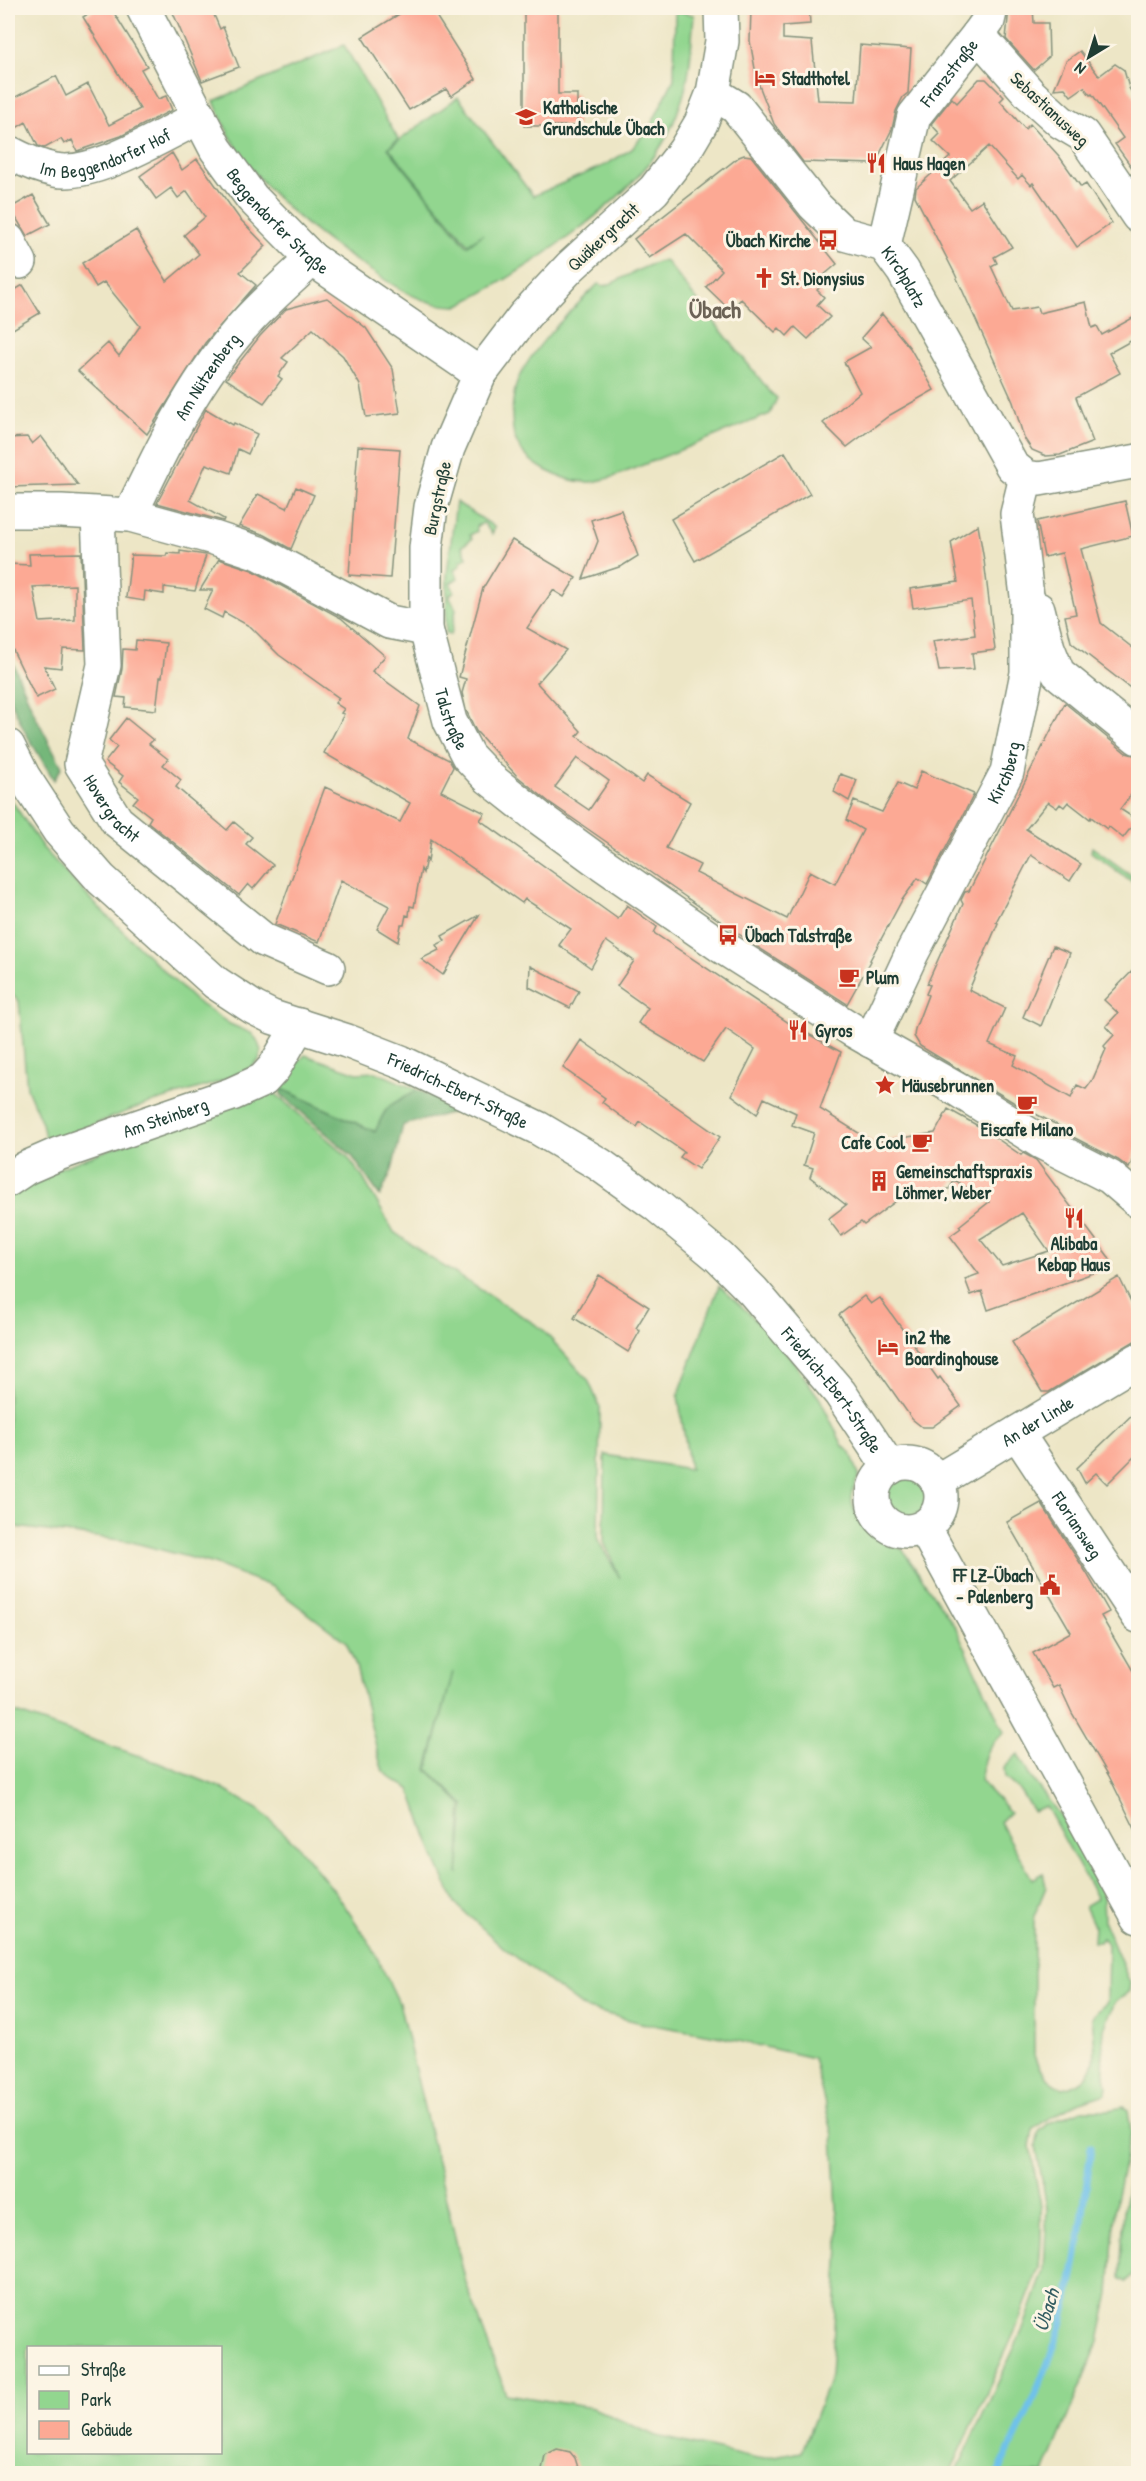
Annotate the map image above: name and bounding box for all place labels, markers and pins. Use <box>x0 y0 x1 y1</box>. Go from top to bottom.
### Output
hotel icon: Stadthotel <box>753 66 777 90</box>
place label: Stadthotel <box>782 66 851 91</box>
place label: Katholische Grundschule Übach <box>543 95 665 141</box>
school or university icon: Katholische Grundschule Übach <box>514 105 538 129</box>
restaurant icon: Haus Hagen <box>864 151 888 175</box>
place label: Haus Hagen <box>893 151 966 177</box>
place label: Übach Kirche <box>726 228 812 253</box>
bus stop icon: Übach Kirche <box>816 228 840 252</box>
church icon: St. Dionysius <box>752 266 776 290</box>
place label: St. Dionysius <box>781 266 864 292</box>
bus stop icon: Übach Talstraße <box>716 923 740 947</box>
place label: Übach Talstraße <box>745 923 853 949</box>
cafe icon: Plum <box>837 965 861 989</box>
place label: Plum <box>866 965 899 990</box>
restaurant icon: Gyros <box>786 1018 810 1042</box>
place label: Gyros <box>815 1018 852 1044</box>
place icon: Mäusebrunnen <box>873 1073 897 1097</box>
place label: Mäusebrunnen <box>902 1073 994 1098</box>
cafe icon: Eiscafe Milano <box>1015 1092 1039 1116</box>
place label: Eiscafe Milano <box>981 1117 1074 1142</box>
place label: Cafe Cool <box>841 1130 906 1155</box>
cafe icon: Cafe Cool <box>910 1130 934 1154</box>
place label: Gemeinschaftspraxis Löhmer, Weber <box>896 1159 1032 1205</box>
building icon: Gemeinschaftspraxis Löhmer, Weber <box>867 1169 891 1193</box>
restaurant icon: Alibaba Kebap Haus <box>1062 1206 1086 1230</box>
place label: Alibaba Kebap Haus <box>1038 1231 1110 1278</box>
place label: in2 the Boardinghouse <box>905 1325 1000 1372</box>
hotel icon: in2 the Boardinghouse <box>876 1335 900 1359</box>
place label: FF LZ-Übach - Palenberg <box>952 1563 1033 1610</box>
public building icon: FF LZ-Übach - Palenberg <box>1038 1573 1062 1597</box>

